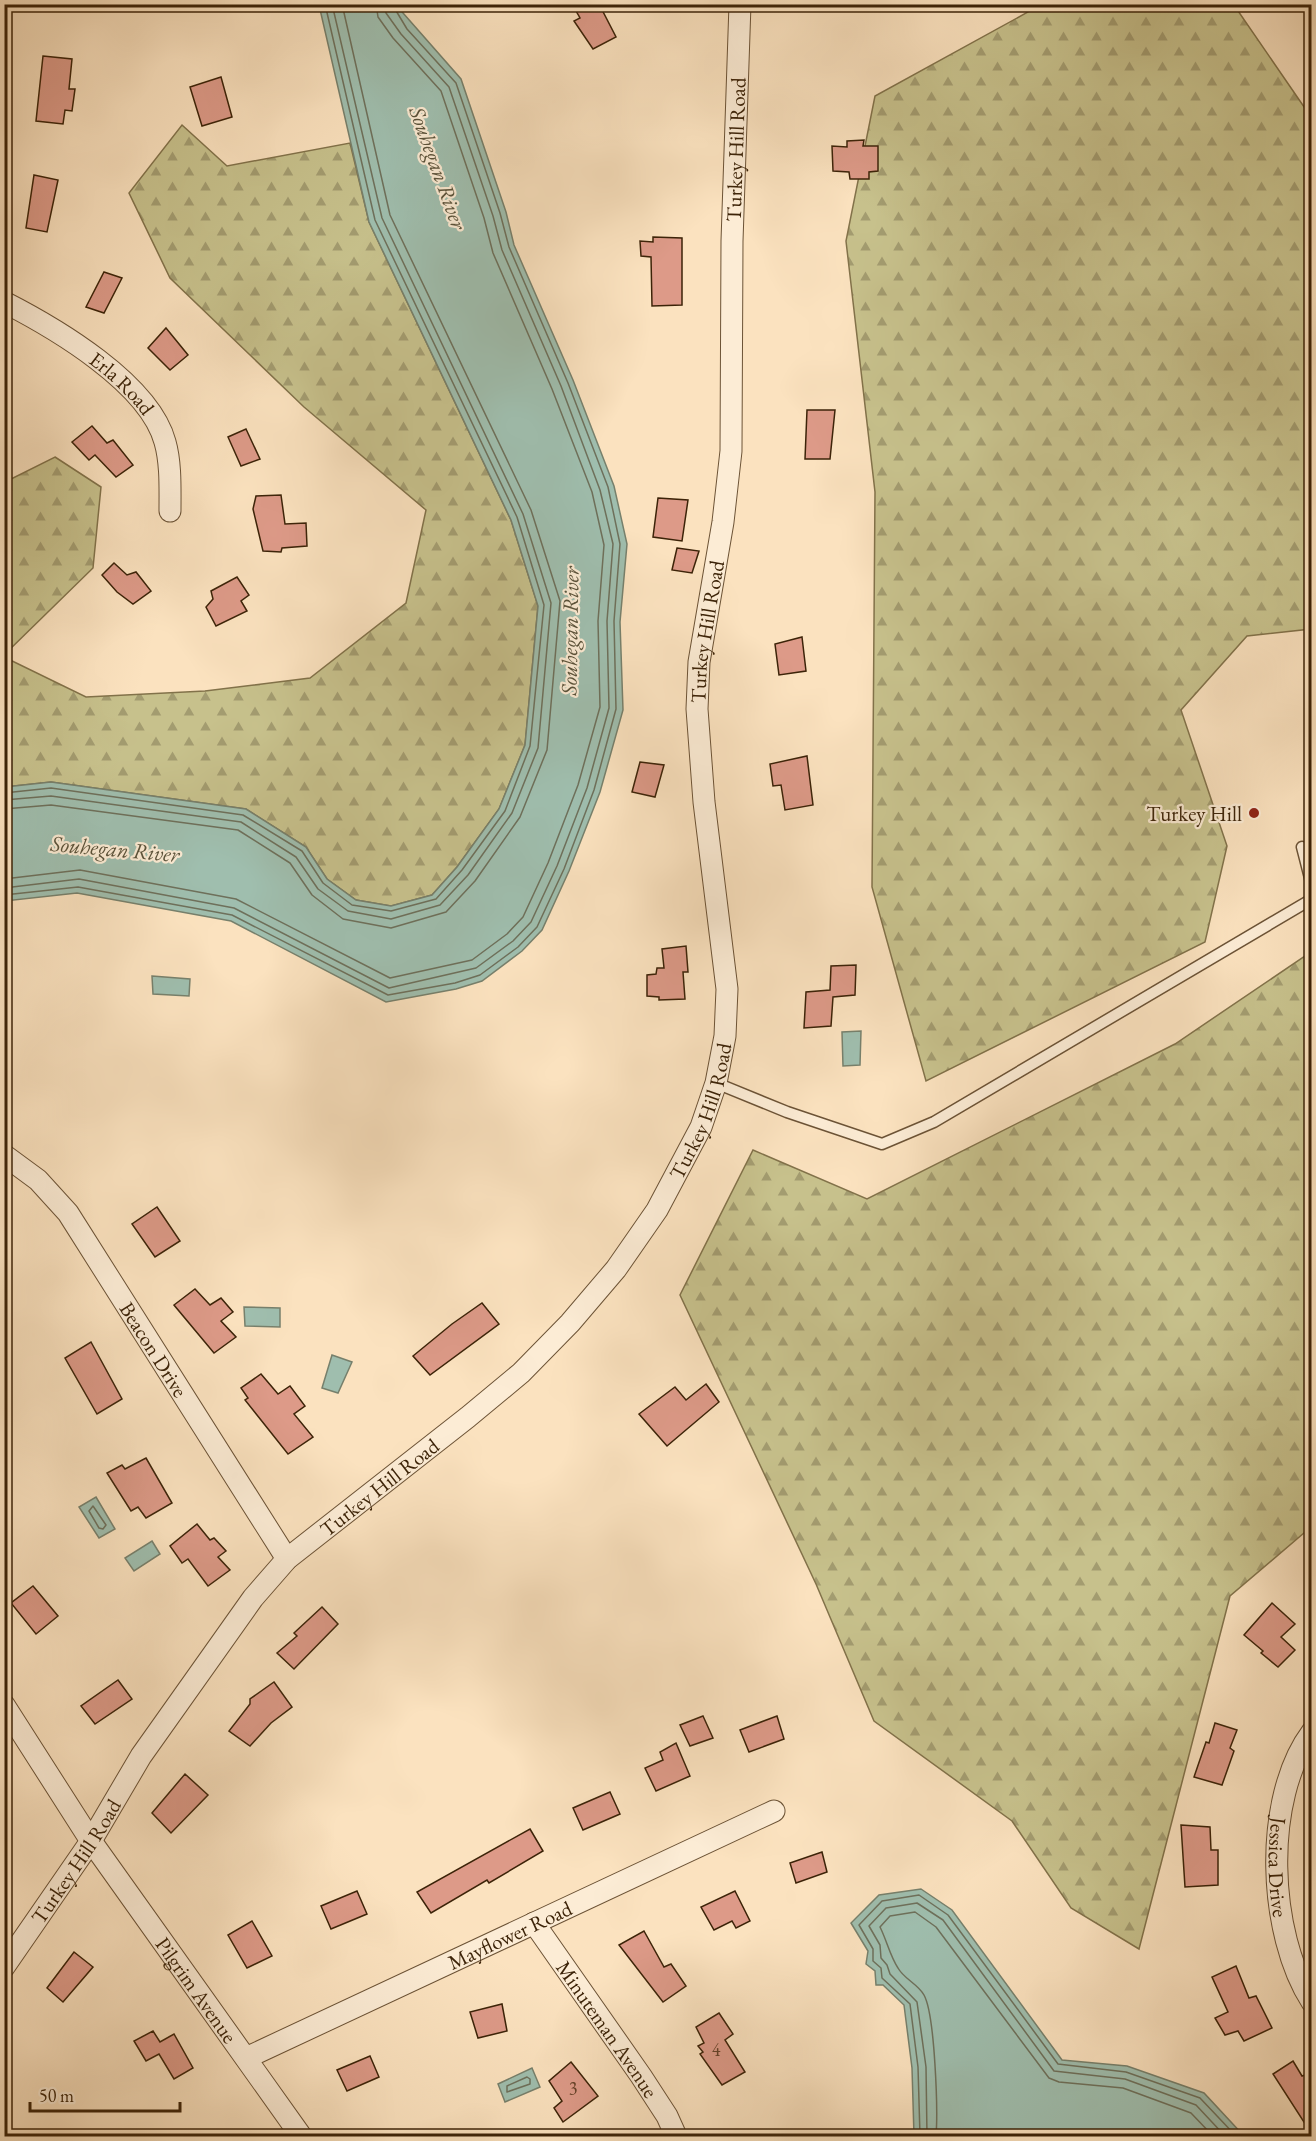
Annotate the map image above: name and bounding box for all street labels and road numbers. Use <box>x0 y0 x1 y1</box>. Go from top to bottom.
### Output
street label: Turkey Hill Road <box>719 77 751 222</box>
street label: Erla Road <box>84 345 161 420</box>
street label: Turkey Hill Road <box>684 558 730 704</box>
street label: Turkey Hill Road <box>662 1040 737 1184</box>
street label: Beacon Drive <box>114 1296 194 1402</box>
street label: Turkey Hill Road <box>314 1432 444 1542</box>
street label: Turkey Hill Road <box>25 1793 127 1929</box>
street label: Jessica Drive <box>1263 1814 1295 1919</box>
street label: Mayflower Road <box>443 1894 576 1975</box>
street label: Pilgrim Avenue <box>150 1931 244 2048</box>
street label: Minuteman Avenue <box>551 1955 665 2103</box>

